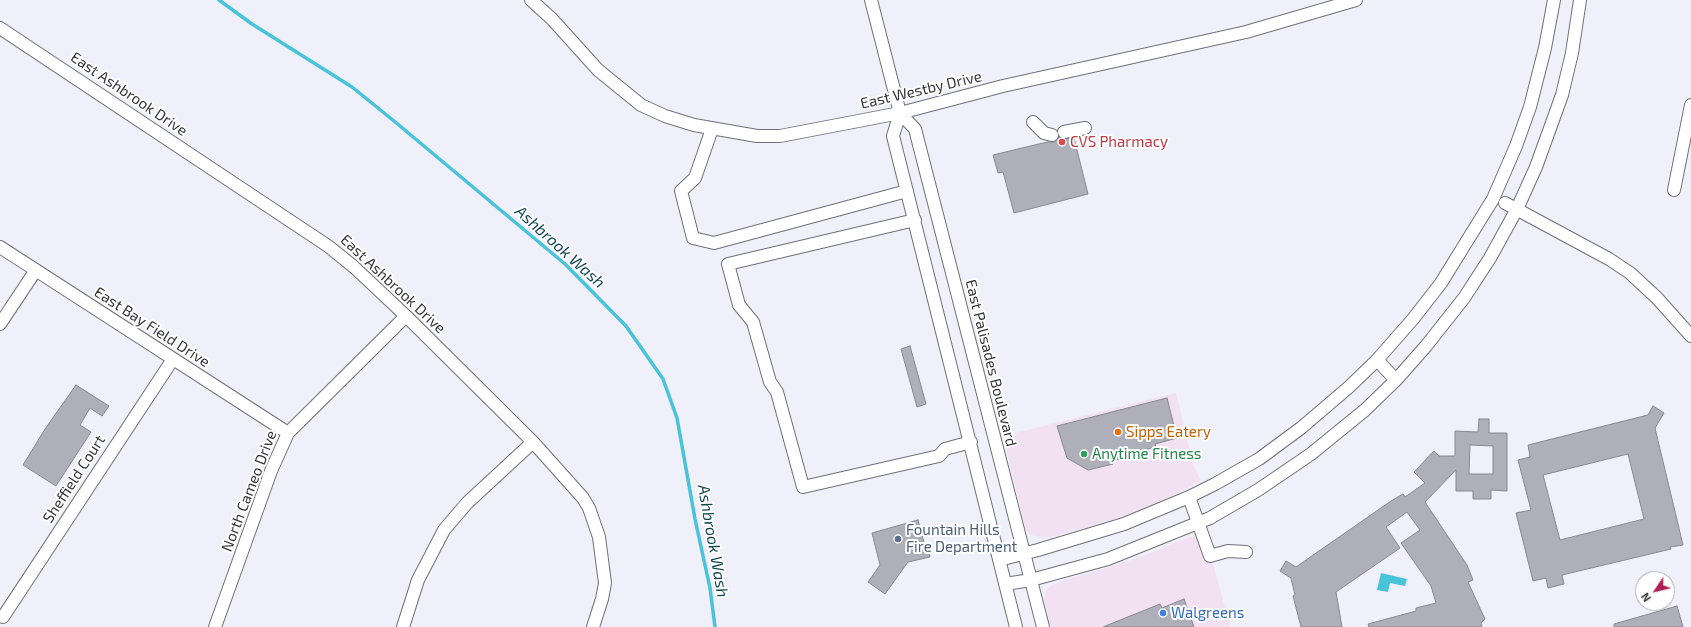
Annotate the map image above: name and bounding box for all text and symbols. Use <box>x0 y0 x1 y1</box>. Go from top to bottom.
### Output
street label: East Ashbrook Drive <box>67 48 191 140</box>
street label: East Westby Drive <box>859 67 983 113</box>
place label: CVS Pharmacy <box>1070 133 1168 151</box>
marker: CVS Pharmacy <box>1057 137 1067 147</box>
water label: Ashbrook Wash <box>511 202 609 292</box>
street label: East Ashbrook Drive <box>337 231 449 337</box>
street label: East Palisades Boulevard <box>962 278 1020 448</box>
street label: East Bay Field Drive <box>91 283 213 371</box>
place label: Sipps Eatery <box>1126 423 1211 441</box>
marker: Sipps Eatery <box>1113 427 1123 437</box>
street label: North Cameo Drive <box>218 428 280 554</box>
street label: Sheffield Court <box>39 432 109 526</box>
place label: Anytime Fitness <box>1092 445 1201 463</box>
marker: Anytime Fitness <box>1079 449 1089 459</box>
water label: Ashbrook Wash <box>694 483 732 599</box>
place label: Fountain Hills Fire Department <box>906 521 1017 556</box>
marker: Fountain Hills Fire Department <box>893 534 903 544</box>
north arrow <box>1635 571 1675 611</box>
text: N <box>1638 591 1653 605</box>
place label: Walgreens <box>1171 604 1244 622</box>
marker: Walgreens <box>1158 608 1168 618</box>

